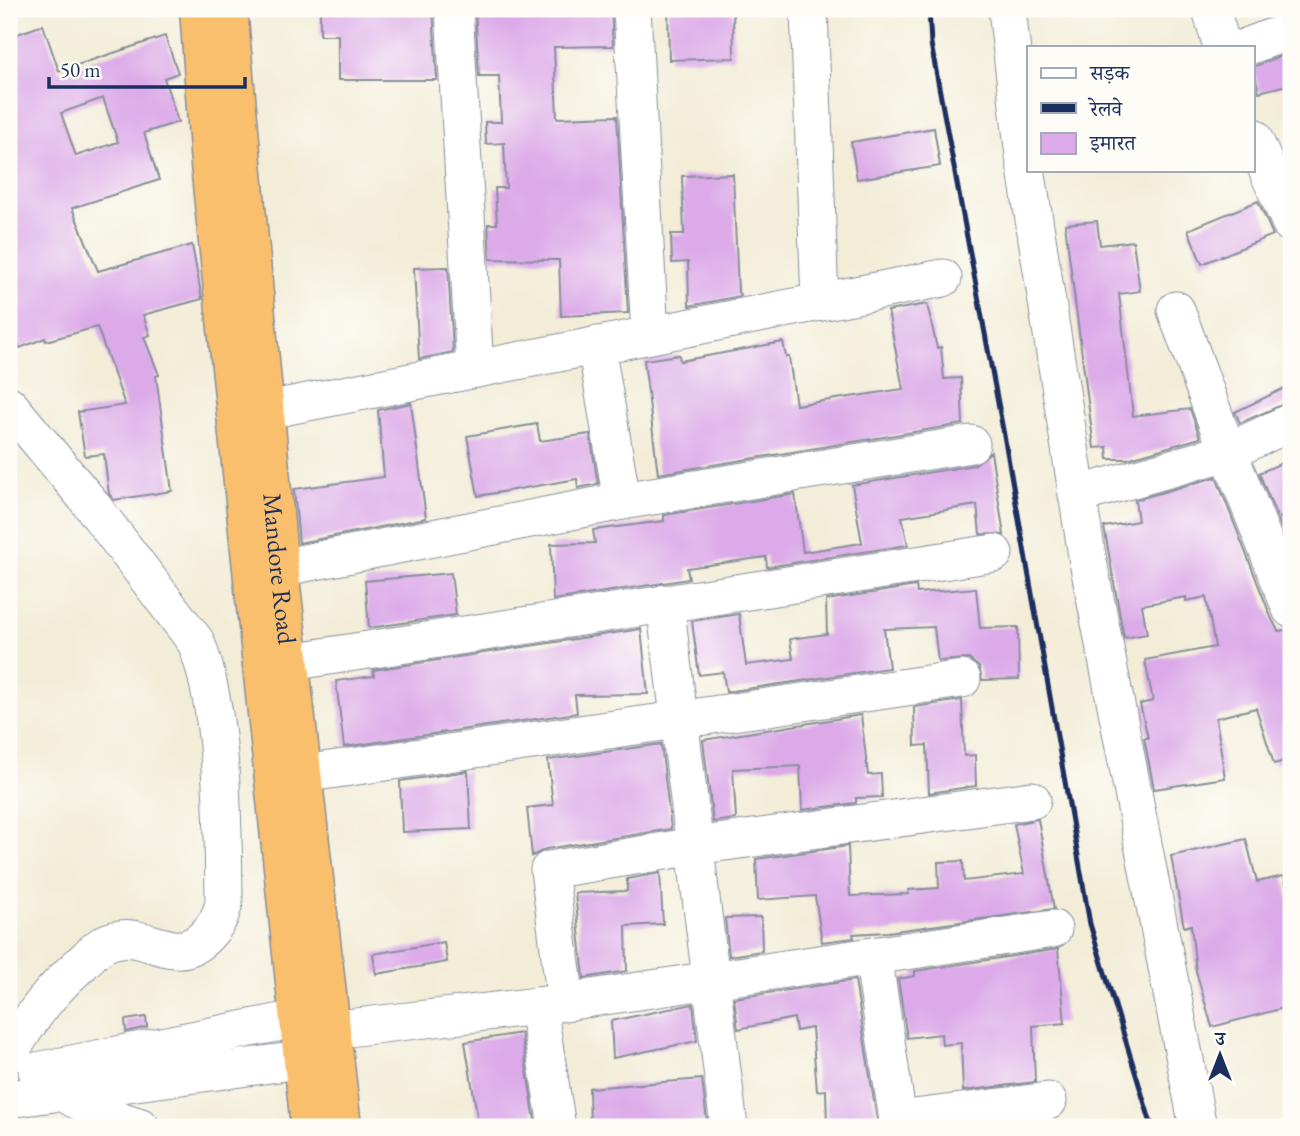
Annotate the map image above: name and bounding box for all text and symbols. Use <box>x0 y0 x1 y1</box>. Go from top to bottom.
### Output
scale bar <box>49 46 245 90</box>
legend <box>1027 46 1254 172</box>
text: 50 m <box>60 56 101 83</box>
text: सड़क <box>1089 59 1130 86</box>
text: रेलवे <box>1087 95 1124 122</box>
text: इमारत <box>1089 129 1137 156</box>
street label: Mandore Road <box>255 492 305 647</box>
north arrow <box>1184 1020 1254 1090</box>
text: उ <box>1213 1026 1226 1051</box>

